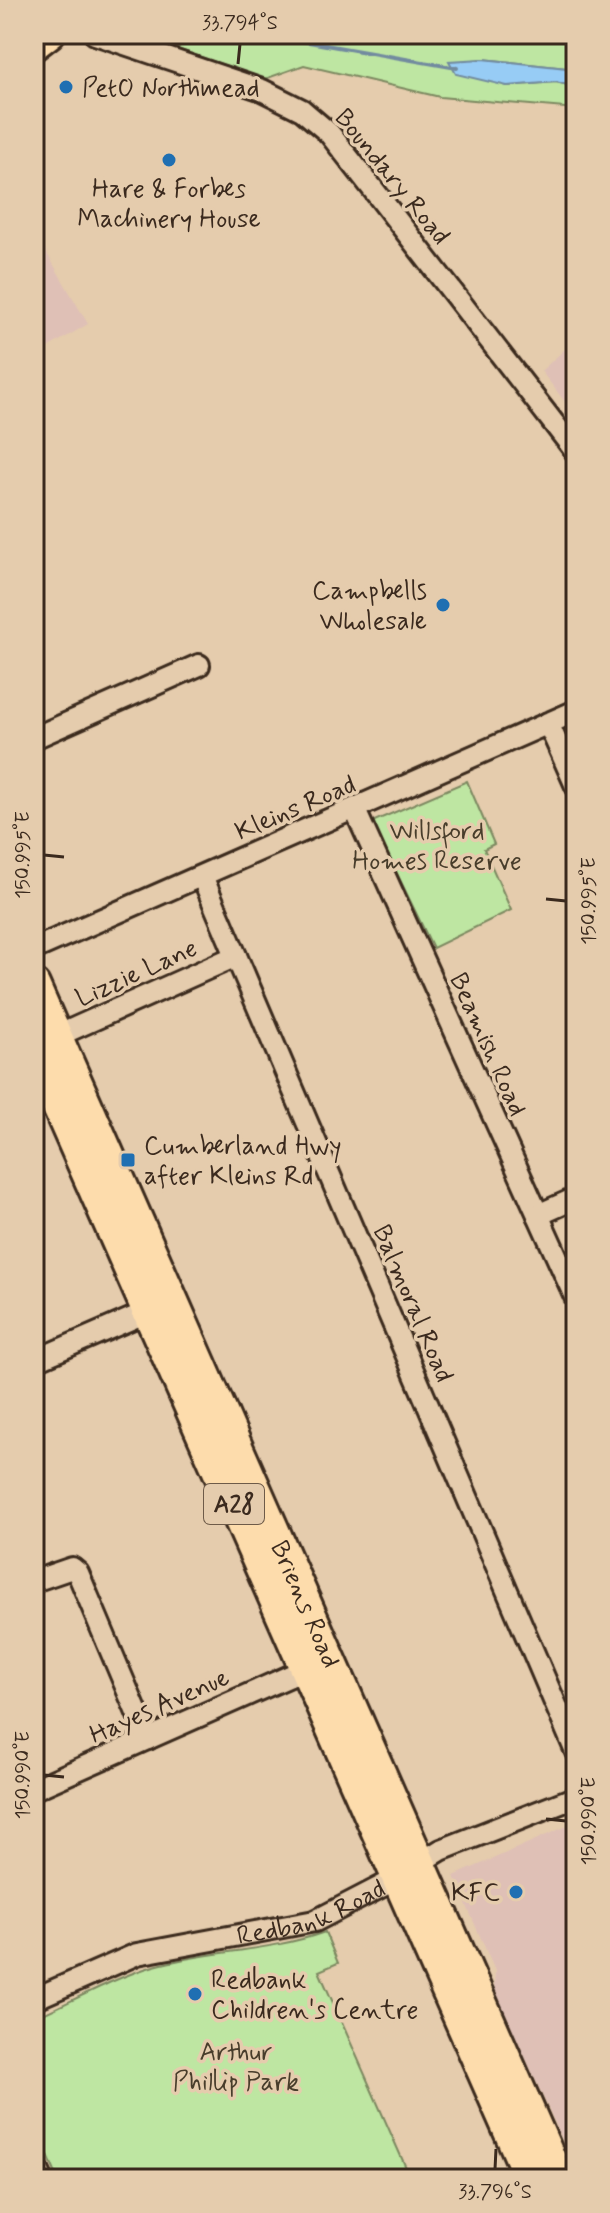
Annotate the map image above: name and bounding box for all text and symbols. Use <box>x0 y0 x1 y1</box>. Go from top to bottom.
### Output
text: 33.794°S <box>202 10 278 37</box>
place label: PetO Northmead <box>82 72 259 106</box>
marker: PetO Northmead <box>57 78 75 96</box>
street label: Boundary Road <box>326 102 457 252</box>
marker: Hare & Forbes Machinery House <box>160 151 178 169</box>
place label: Hare & Forbes Machinery House <box>77 173 261 237</box>
place label: Campbells Wholesale <box>312 575 427 639</box>
marker: Campbells Wholesale <box>434 596 452 614</box>
street label: Kleins Road <box>230 768 361 849</box>
text: 150.995°E <box>10 811 37 899</box>
park label: Willsford Homes Reserve <box>352 815 522 879</box>
text: 150.995°E <box>576 857 603 945</box>
street label: Lizzie Lane <box>71 932 203 1016</box>
street label: Beamish Road <box>440 968 534 1122</box>
place label: Cumberland Hwy after Kleins Rd <box>144 1130 342 1194</box>
marker: Cumberland Hwy after Kleins Rd <box>119 1151 137 1169</box>
street label: Balmoral Road <box>364 1220 461 1388</box>
road number: A28 <box>204 1484 264 1524</box>
street label: Briens Road <box>261 1536 347 1674</box>
street label: Hayes Avenue <box>85 1661 235 1753</box>
text: 150.990°E <box>10 1731 37 1819</box>
text: 150.990°E <box>576 1777 603 1865</box>
street label: Redbank Road <box>234 1872 392 1954</box>
place label: KFC <box>451 1877 500 1911</box>
marker: KFC <box>507 1883 525 1901</box>
place label: Redbank Children's Centre <box>211 1964 418 2028</box>
marker: Redbank Children's Centre <box>186 1985 204 2003</box>
park label: Arthur Phillip Park <box>173 2036 299 2100</box>
text: 33.796°S <box>458 2179 532 2206</box>

